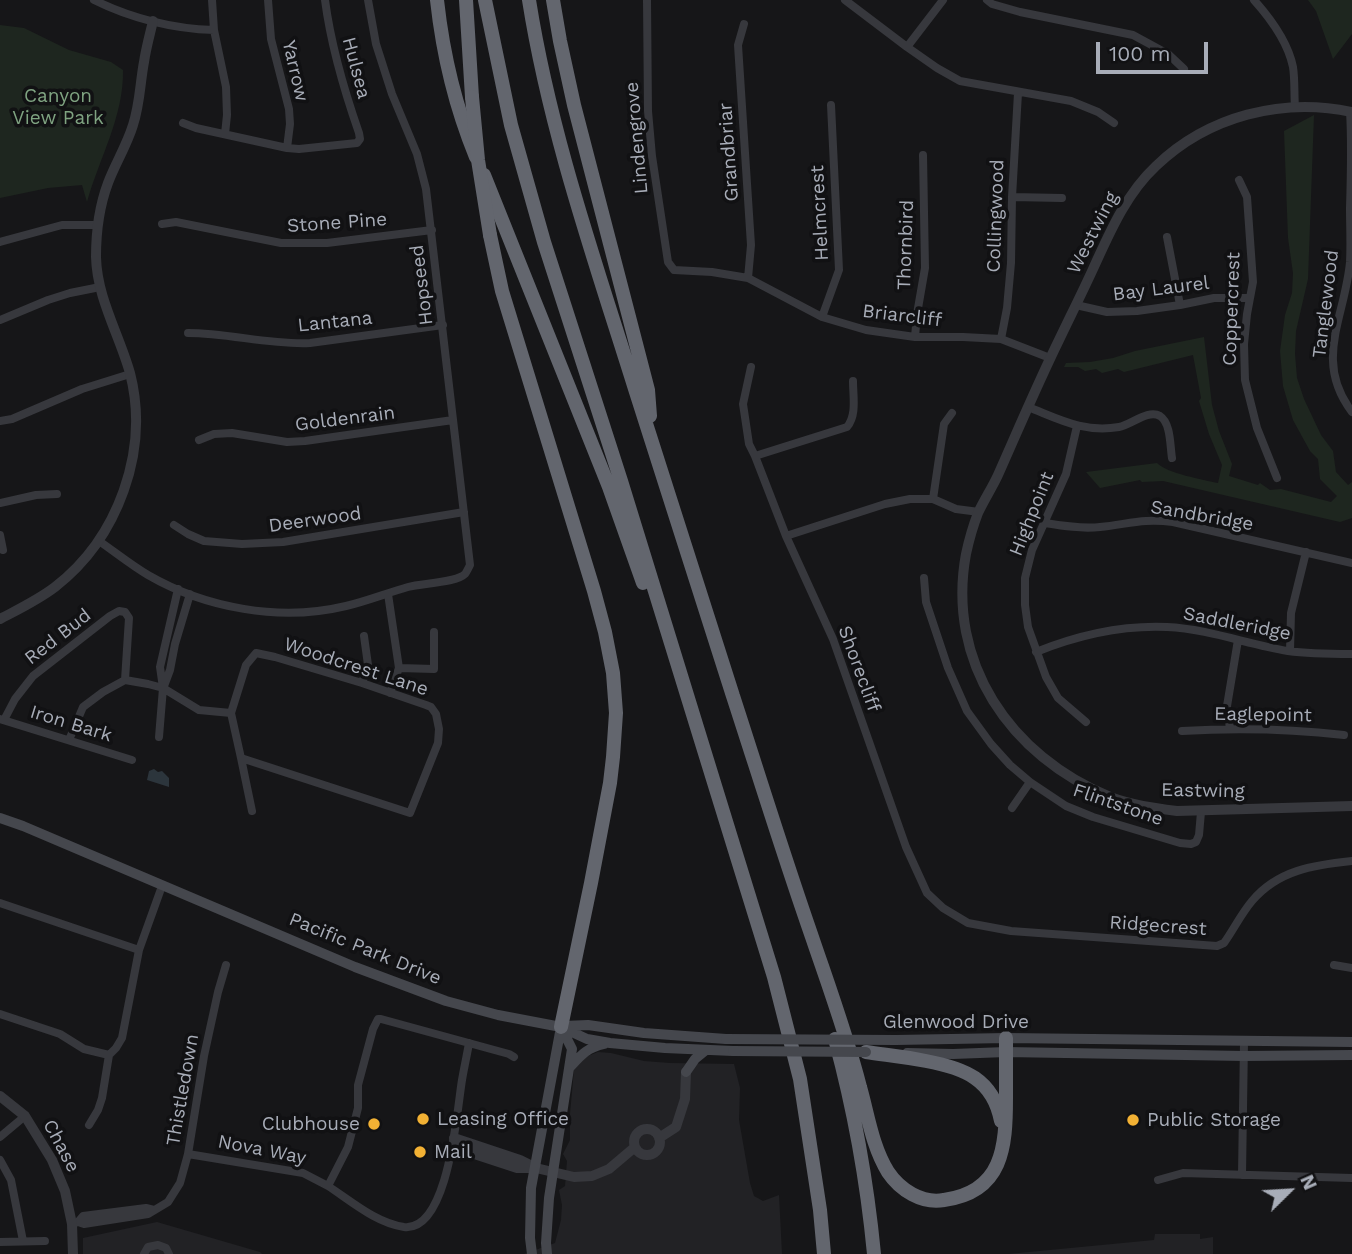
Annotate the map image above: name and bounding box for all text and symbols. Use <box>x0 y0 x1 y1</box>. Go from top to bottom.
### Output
scale bar <box>1100 28 1212 72</box>
street label: Hulsea <box>337 35 375 101</box>
street label: Yarrow <box>277 38 313 104</box>
text: 100 m <box>1109 41 1171 66</box>
street label: Lindengrove <box>621 81 653 195</box>
park label: Canyon View Park <box>12 85 104 129</box>
street label: Grandbriar <box>714 102 744 202</box>
street label: Collingwood <box>983 159 1009 273</box>
street label: Helmcrest <box>806 165 834 261</box>
street label: Westwing <box>1063 188 1123 278</box>
street label: Thornbird <box>893 200 919 290</box>
street label: Stone Pine <box>286 208 388 238</box>
street label: Hopseed <box>406 243 438 327</box>
street label: Tanglewood <box>1308 249 1344 359</box>
street label: Coppercrest <box>1219 252 1245 366</box>
street label: Bay Laurel <box>1111 272 1211 306</box>
street label: Briarcliff <box>861 300 943 332</box>
street label: Lantana <box>297 307 373 337</box>
street label: Goldenrain <box>294 402 396 436</box>
street label: Highpoint <box>1005 469 1059 559</box>
street label: Sandbridge <box>1149 496 1255 536</box>
street label: Deerwood <box>267 502 363 538</box>
street label: Saddleridge <box>1181 602 1293 646</box>
street label: Red Bud <box>20 604 96 670</box>
street label: Shorecliff <box>833 623 885 715</box>
street label: Woodcrest Lane <box>281 633 431 701</box>
street label: Iron Bark <box>27 701 115 747</box>
street label: Eaglepoint <box>1214 703 1312 727</box>
street label: Flintstone <box>1070 779 1166 831</box>
street label: Eastwing <box>1161 779 1245 803</box>
street label: Pacific Park Drive <box>285 908 445 990</box>
street label: Ridgecrest <box>1109 911 1207 941</box>
street label: Glenwood Drive <box>883 1011 1029 1033</box>
street label: Thistledown <box>162 1032 204 1148</box>
place label: Leasing Office <box>437 1108 569 1130</box>
place label: Public Storage <box>1147 1109 1281 1131</box>
marker: Leasing Office <box>415 1111 431 1127</box>
marker: Public Storage <box>1125 1112 1141 1128</box>
place label: Clubhouse <box>262 1113 360 1135</box>
street label: Chase <box>38 1116 84 1176</box>
marker: Clubhouse <box>366 1116 382 1132</box>
street label: Nova Way <box>216 1130 308 1170</box>
place label: Mail <box>434 1141 472 1163</box>
marker: Mail <box>412 1144 428 1160</box>
north arrow <box>1254 1156 1324 1226</box>
text: N <box>1295 1171 1322 1193</box>

